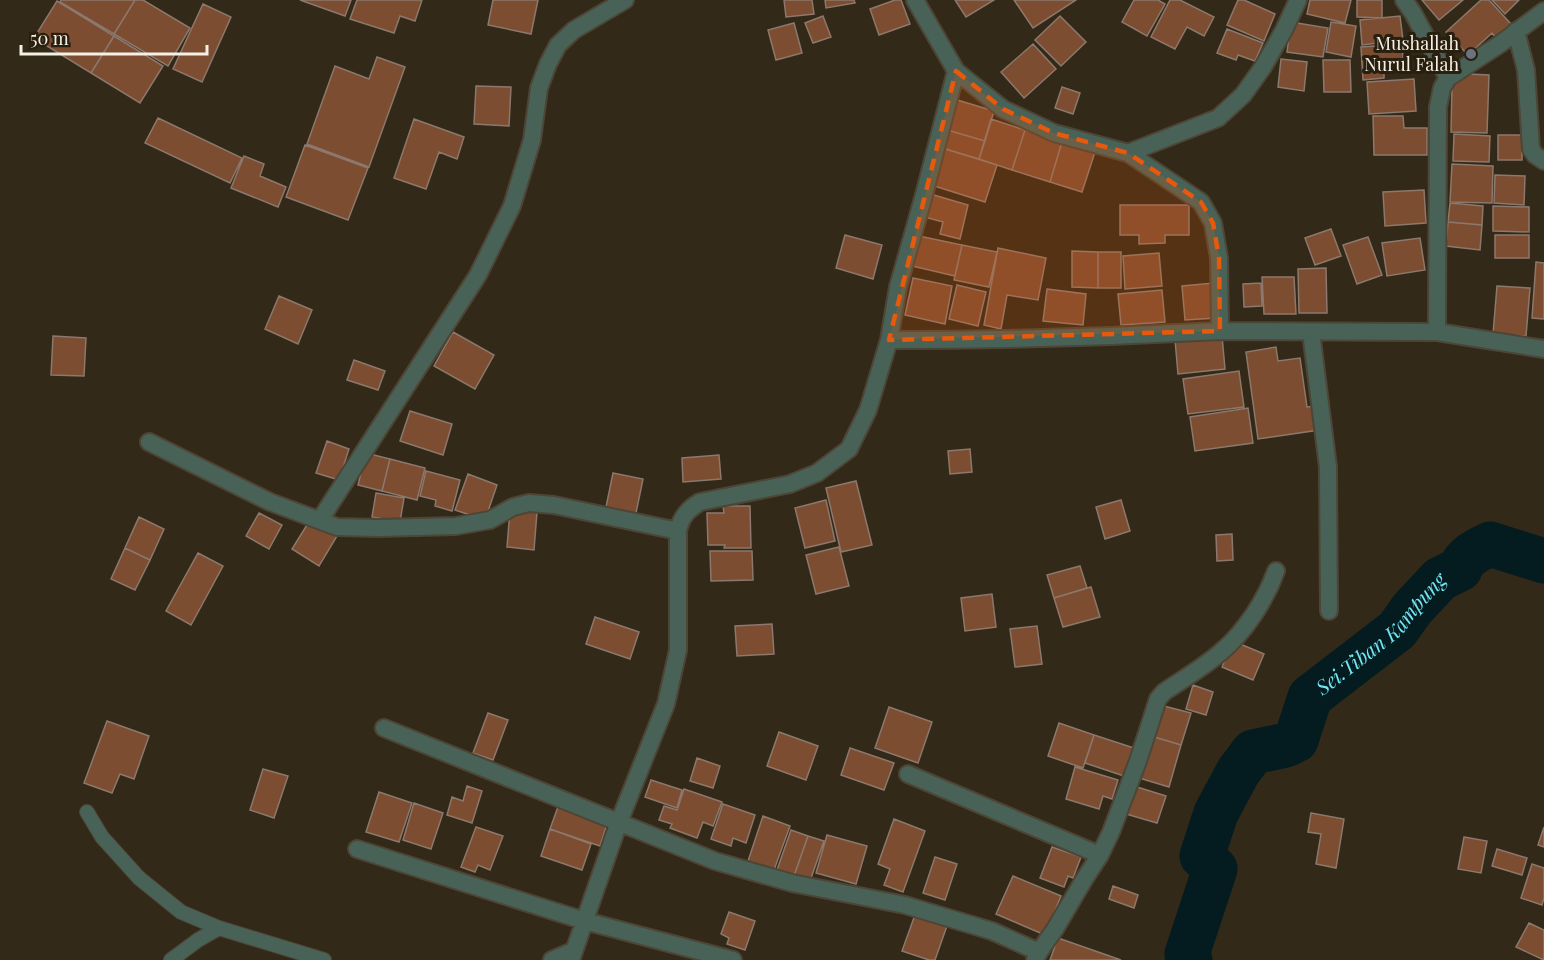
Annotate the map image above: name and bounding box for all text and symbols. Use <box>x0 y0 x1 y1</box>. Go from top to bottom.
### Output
scale bar <box>21 18 207 56</box>
text: 50 m <box>30 26 69 50</box>
place label: Mushallah Nurul Falah <box>1364 31 1459 76</box>
marker: Mushallah Nurul Falah <box>1464 47 1478 61</box>
water label: Sei.Tiban Kampung <box>1309 565 1453 700</box>

